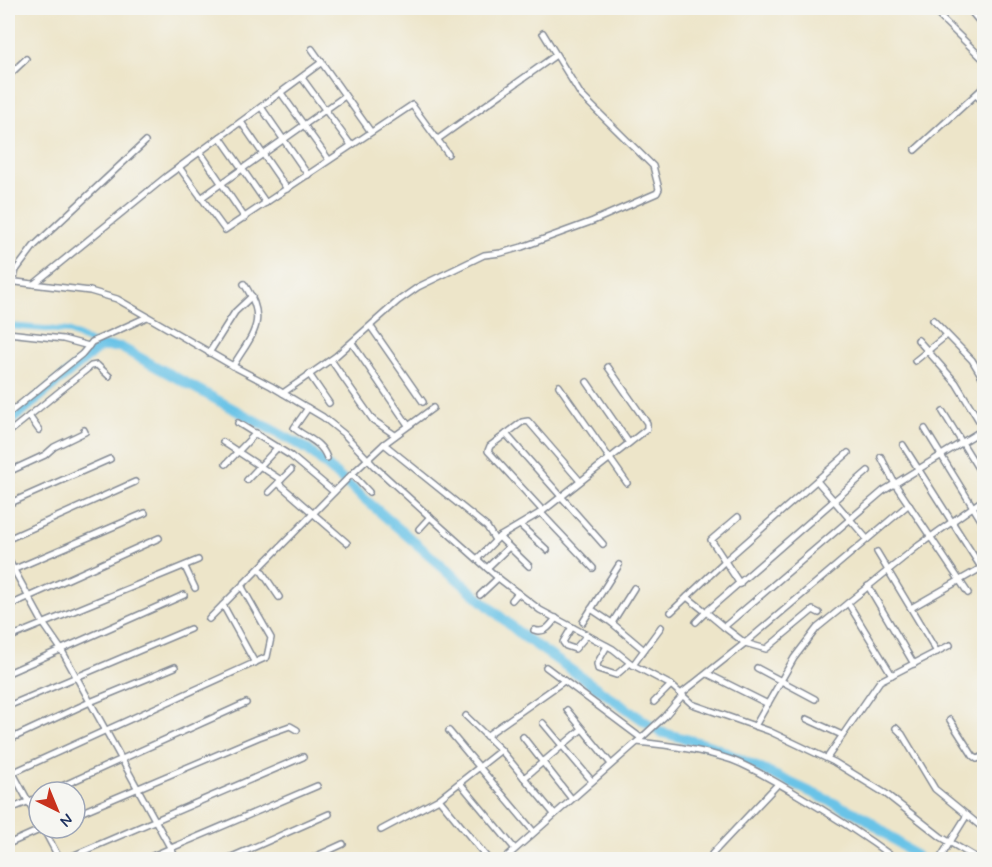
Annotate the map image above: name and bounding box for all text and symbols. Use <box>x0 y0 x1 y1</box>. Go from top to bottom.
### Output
north arrow <box>27 780 87 840</box>
text: N <box>55 809 77 831</box>

